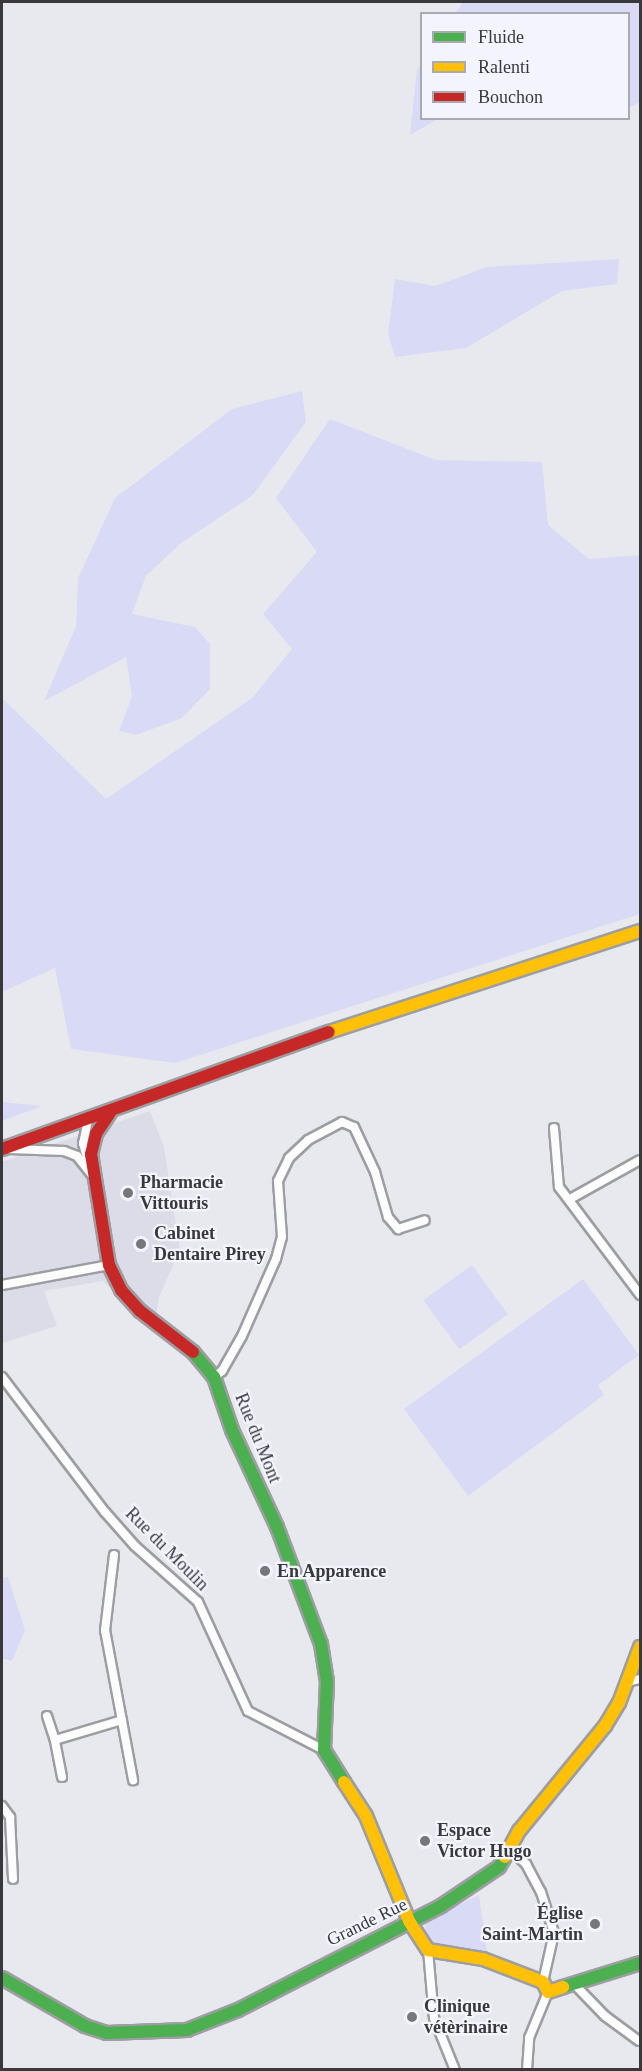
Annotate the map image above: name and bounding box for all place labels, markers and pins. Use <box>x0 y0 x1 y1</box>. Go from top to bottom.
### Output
place label: Pharmacie Vittouris <box>140 1172 223 1214</box>
marker: Pharmacie Vittouris <box>121 1186 135 1200</box>
place label: Cabinet Dentaire Pirey <box>154 1223 266 1266</box>
marker: Cabinet Dentaire Pirey <box>132 1235 150 1253</box>
place label: En Apparence <box>277 1560 387 1582</box>
marker: En Apparence <box>258 1564 272 1578</box>
place label: Espace Victor Hugo <box>437 1820 532 1862</box>
marker: Espace Victor Hugo <box>418 1834 432 1848</box>
place label: Église Saint-Martin <box>482 1903 583 1946</box>
marker: Église Saint-Martin <box>588 1917 602 1931</box>
place label: Clinique vétèrinaire <box>424 1996 508 2038</box>
marker: Clinique vétèrinaire <box>405 2010 419 2024</box>

